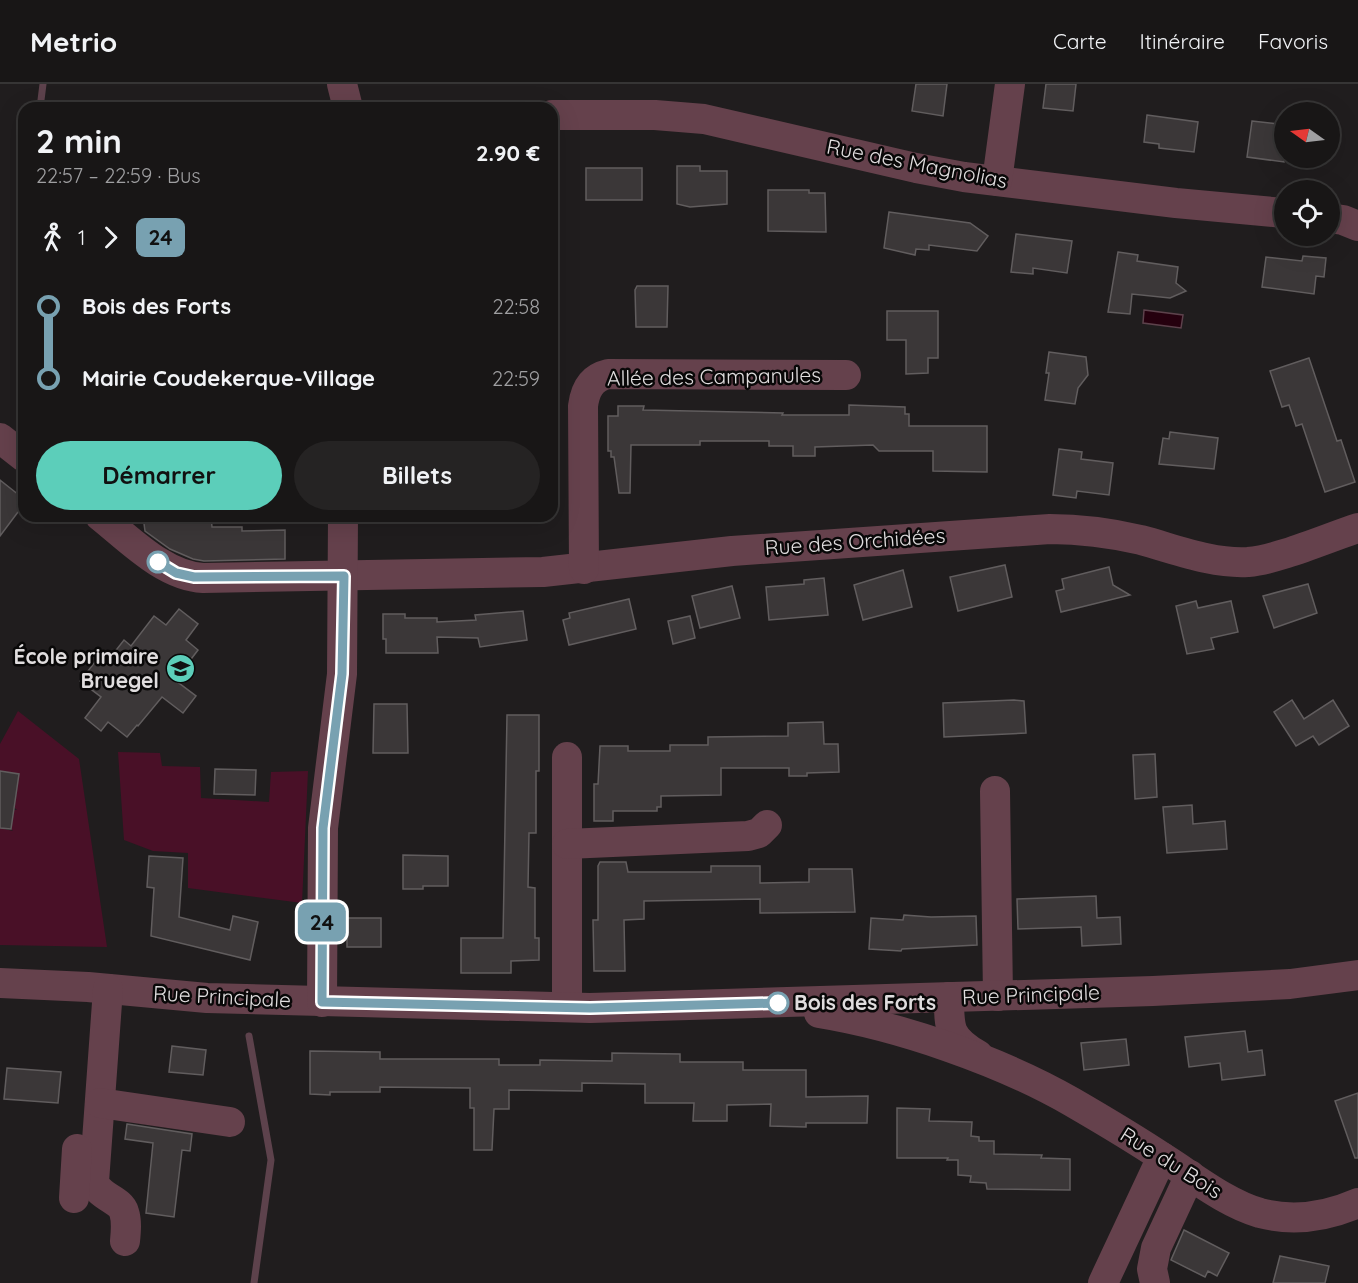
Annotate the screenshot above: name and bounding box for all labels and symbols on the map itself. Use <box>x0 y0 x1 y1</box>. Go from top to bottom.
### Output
north arrow <box>1274 102 1340 168</box>
street label: Rue des Magnolias <box>825 133 1010 193</box>
street label: Allée des Campanules <box>607 361 821 391</box>
street label: Rue des Orchidées <box>764 522 946 560</box>
unlabelled marker <box>147 551 169 573</box>
place label: École primaire Bruegel <box>13 643 159 693</box>
school or university icon: École primaire Bruegel <box>164 653 196 685</box>
line badge: 24 <box>295 902 349 942</box>
street label: Rue Principale <box>152 979 292 1013</box>
street label: Rue Principale <box>962 979 1100 1009</box>
place label: Bois des Forts <box>794 989 936 1015</box>
marker: Bois des Forts <box>767 992 789 1014</box>
street label: Rue du Bois <box>1116 1121 1227 1204</box>

